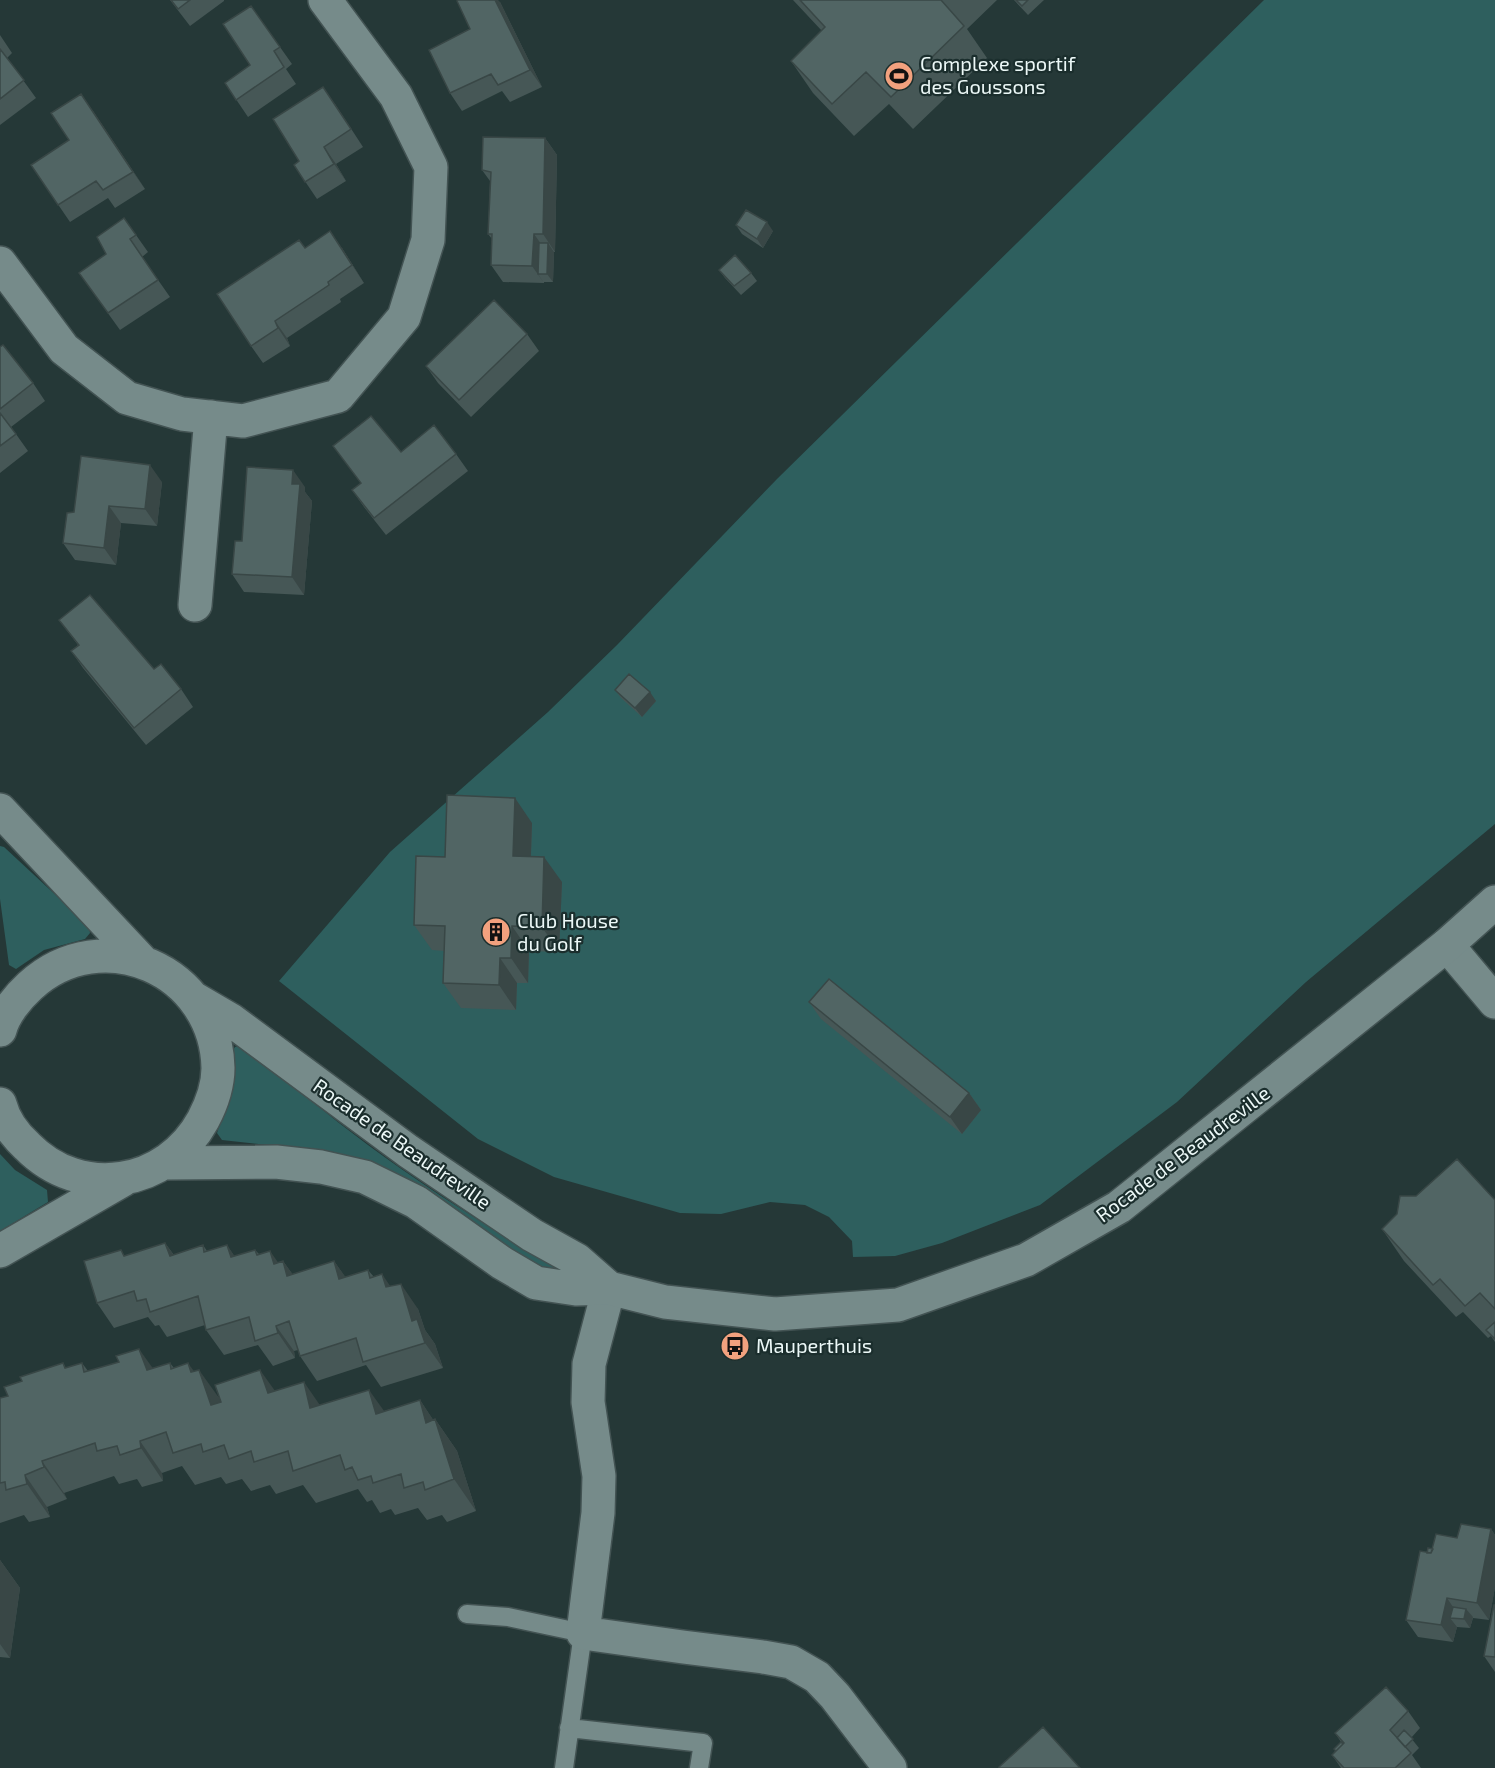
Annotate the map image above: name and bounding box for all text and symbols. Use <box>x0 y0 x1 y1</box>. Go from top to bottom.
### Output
place label: Complexe sportif des Goussons <box>920 51 1076 98</box>
sports icon: Complexe sportif des Goussons <box>883 60 915 92</box>
place label: Club House du Golf <box>517 908 619 955</box>
building icon: Club House du Golf <box>480 916 512 948</box>
street label: Rocade de Beaudreville <box>309 1073 496 1214</box>
street label: Rocade de Beaudreville <box>1091 1080 1274 1226</box>
bus stop icon: Mauperthuis <box>719 1330 751 1362</box>
place label: Mauperthuis <box>756 1333 872 1357</box>

